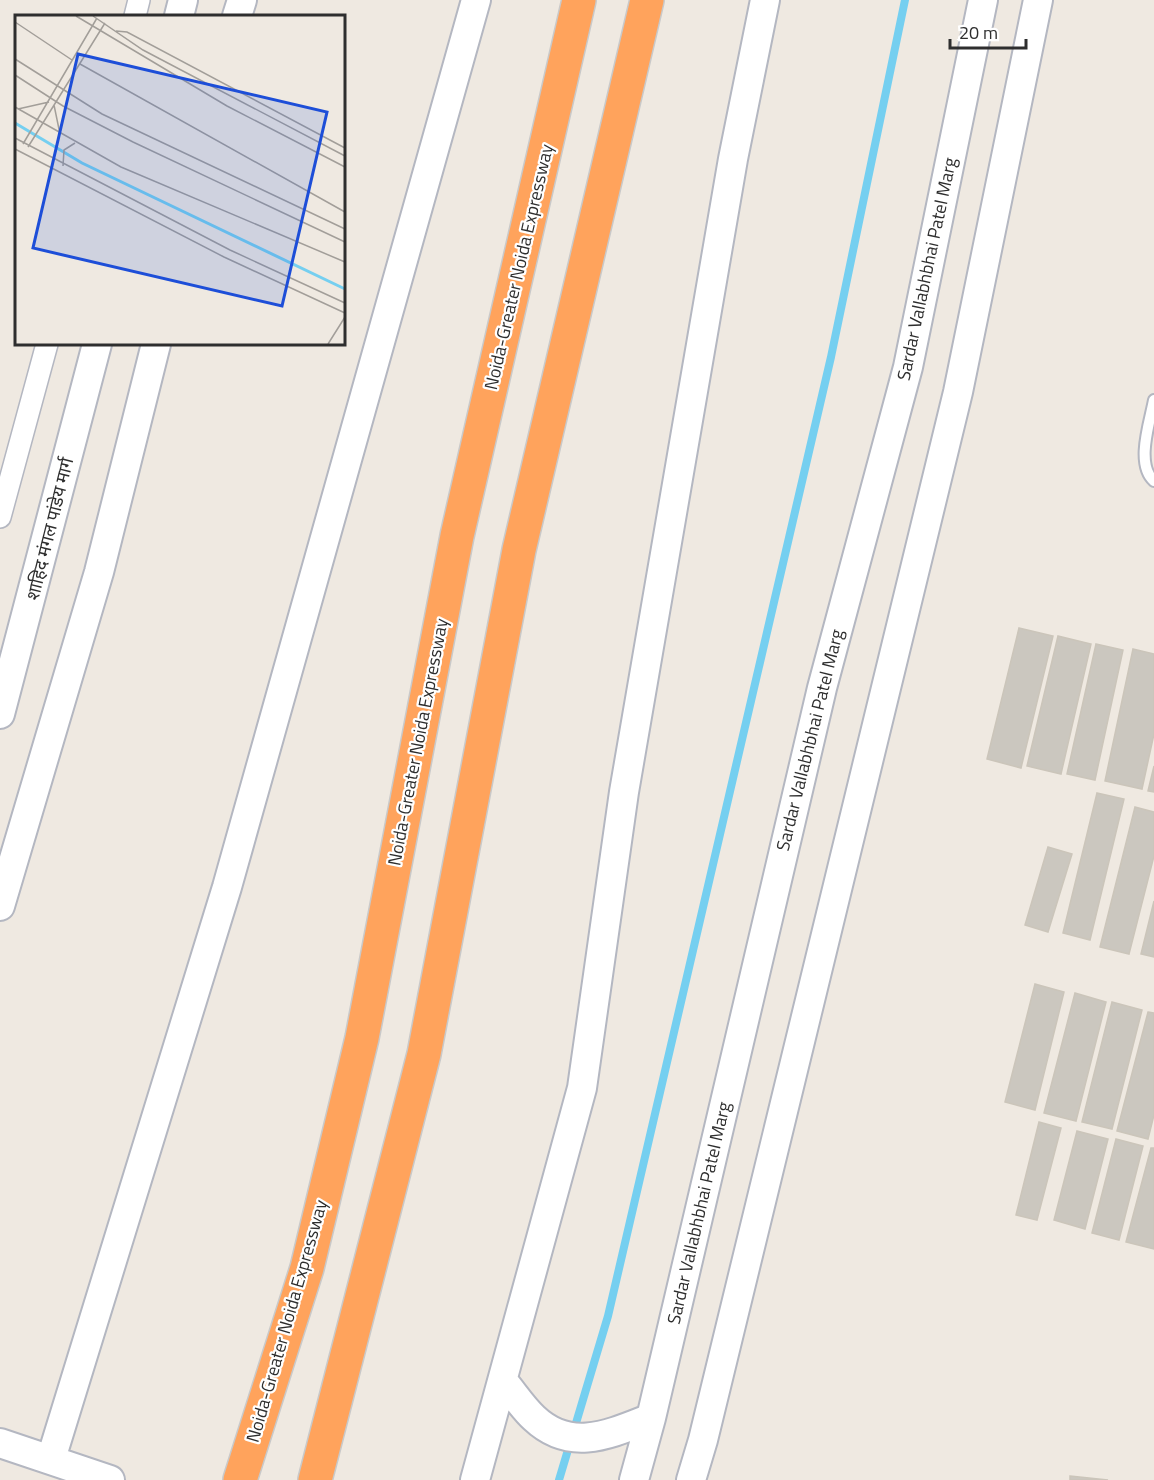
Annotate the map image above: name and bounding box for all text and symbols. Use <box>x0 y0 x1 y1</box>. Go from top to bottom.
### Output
scale bar <box>950 12 1026 50</box>
inset map <box>15 15 345 345</box>
text: 20 m <box>959 19 998 46</box>
street label: Noida-Greater Noida Expressway <box>477 141 560 392</box>
street label: Sardar Vallabhbhai Patel Marg <box>890 155 963 383</box>
street label: शाहिद मंगल पांडेय मार्ग <box>19 454 81 603</box>
street label: Noida-Greater Noida Expressway <box>380 616 455 868</box>
street label: Sardar Vallabhbhai Patel Marg <box>769 626 850 854</box>
street label: Sardar Vallabhbhai Patel Marg <box>660 1099 737 1327</box>
street label: Noida-Greater Noida Expressway <box>239 1196 334 1445</box>

